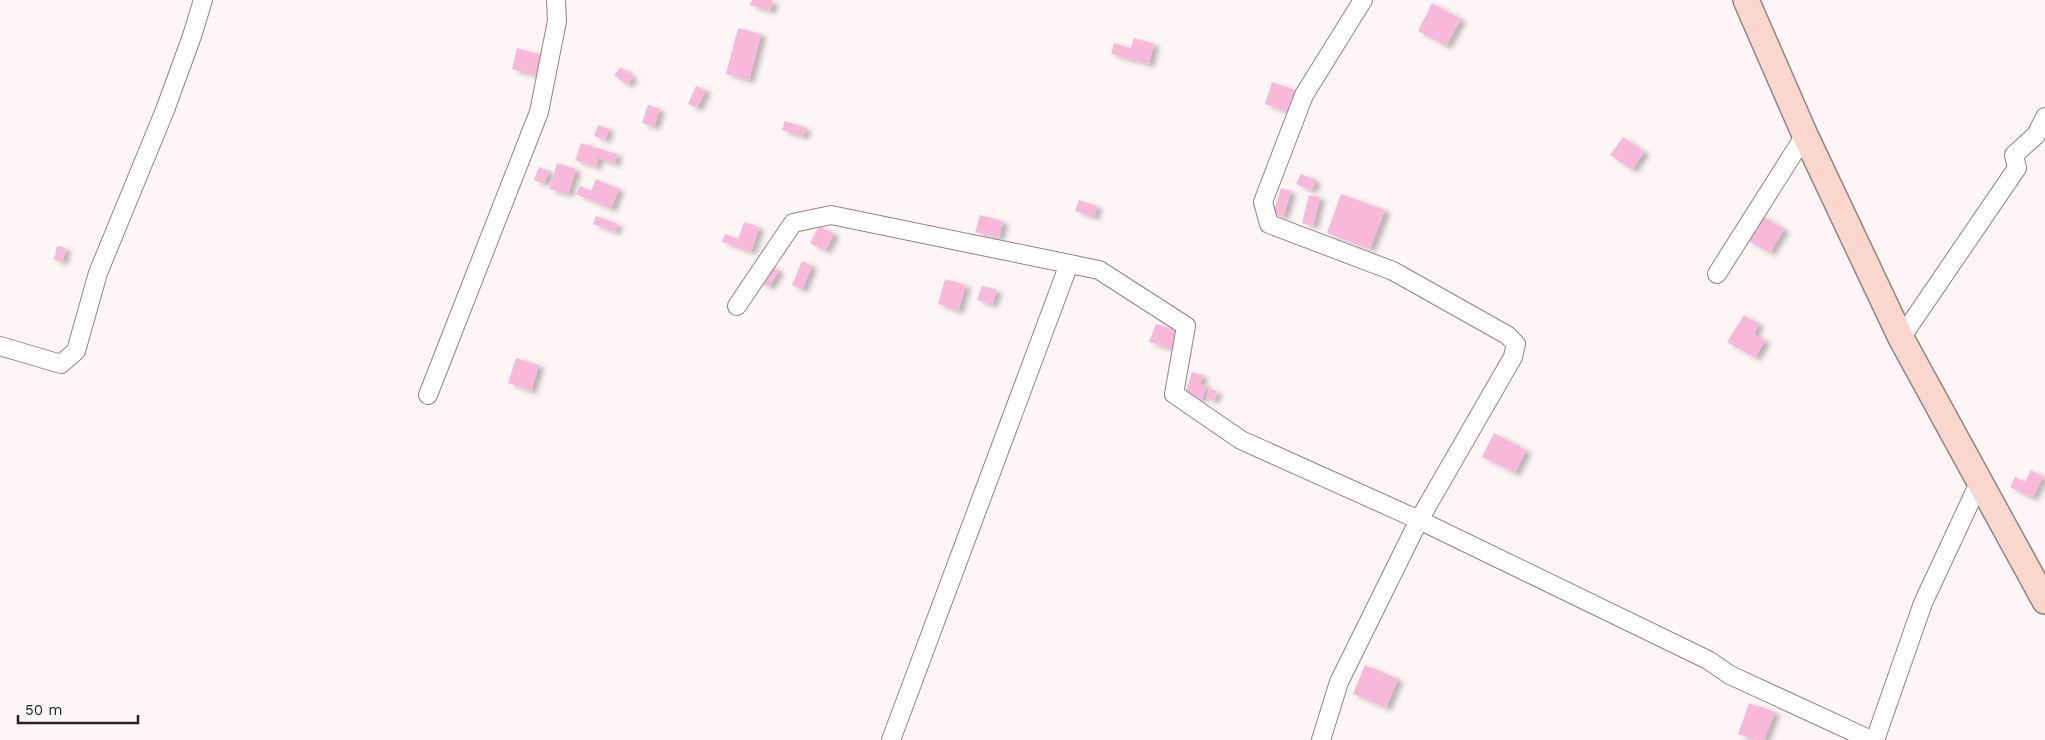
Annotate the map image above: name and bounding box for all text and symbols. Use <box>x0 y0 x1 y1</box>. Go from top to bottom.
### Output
scale bar <box>18 692 138 724</box>
text: 50 m <box>25 701 62 719</box>

